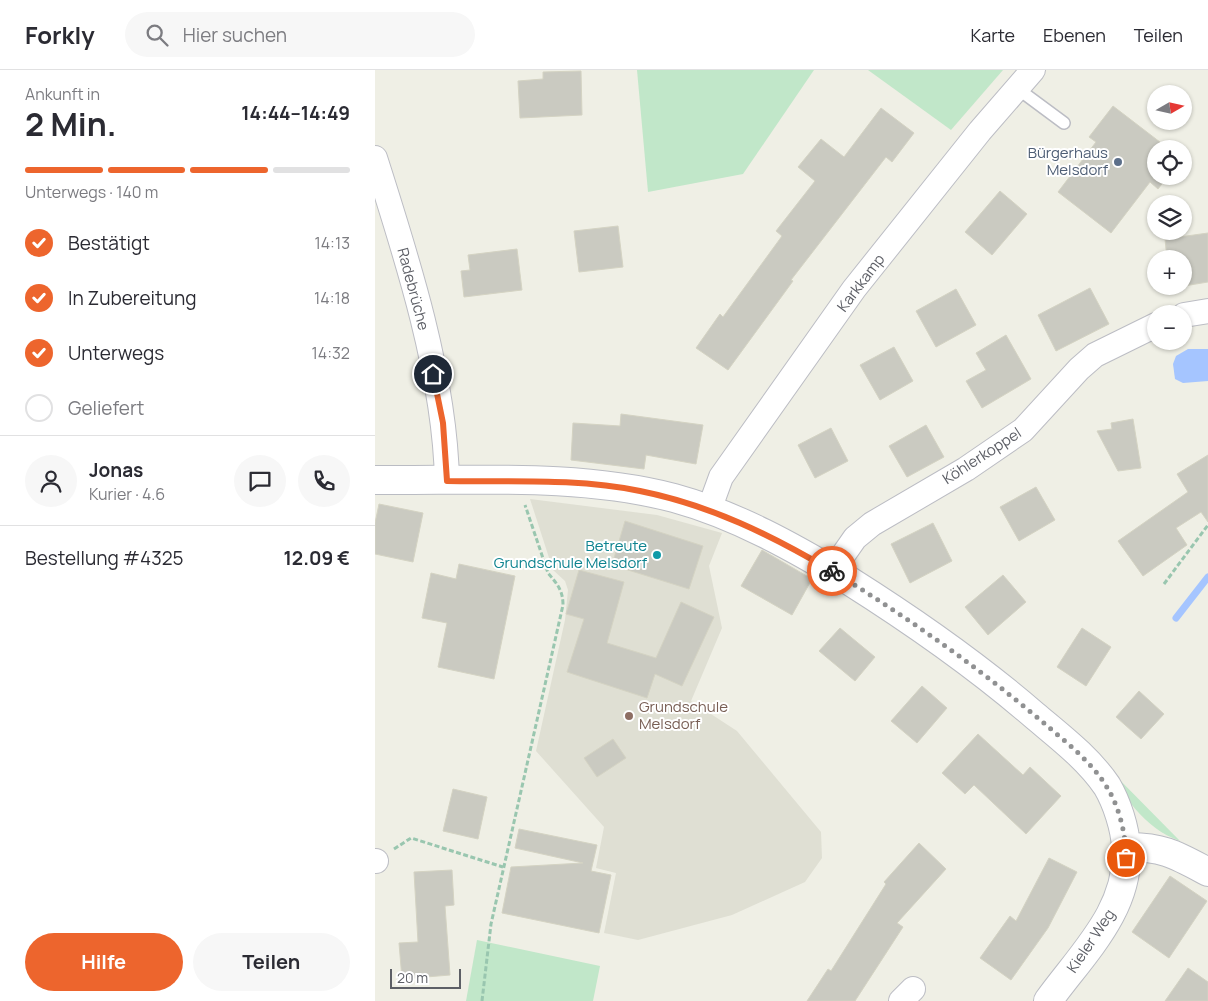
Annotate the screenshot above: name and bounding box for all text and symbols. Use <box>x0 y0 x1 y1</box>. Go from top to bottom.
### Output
search box <box>125 12 475 57</box>
text: Forkly <box>25 18 95 51</box>
icon: search <box>143 21 171 49</box>
text: Hier suchen <box>183 22 287 48</box>
text: Karte <box>971 23 1015 47</box>
text: Ebenen <box>1043 23 1106 47</box>
text: Teilen <box>1134 23 1183 47</box>
text: Ankunft in <box>25 83 100 105</box>
north arrow <box>1147 85 1193 130</box>
map controls <box>1147 85 1192 350</box>
text: 14:44–14:49 <box>241 100 350 126</box>
text: 2 Min. <box>25 102 117 146</box>
button: locate <box>1147 140 1192 185</box>
place label: Bürgerhaus Melsdorf <box>1028 142 1109 180</box>
marker: Bürgerhaus Melsdorf <box>1112 156 1124 168</box>
text: Unterwegs · 140 m <box>25 181 158 203</box>
button: layers <box>1147 195 1192 240</box>
icon: check <box>25 229 53 257</box>
text: Bestätigt <box>68 230 150 256</box>
text: 14:13 <box>314 232 350 254</box>
street label: Radebrüche <box>392 245 435 333</box>
street label: Karkkamp <box>832 249 889 316</box>
button: + <box>1147 250 1192 295</box>
icon: check <box>25 284 53 312</box>
text: In Zubereitung <box>68 285 196 311</box>
text: 14:18 <box>314 287 350 309</box>
button: − <box>1147 305 1192 350</box>
icon: check <box>25 339 53 367</box>
text: Unterwegs <box>68 340 164 366</box>
text: 14:32 <box>312 342 350 364</box>
pin <box>412 353 454 395</box>
icon: home <box>419 360 447 388</box>
text: Geliefert <box>68 395 144 421</box>
street label: Köhlerkoppel <box>938 422 1025 489</box>
button: person <box>25 455 77 507</box>
button: chat <box>234 455 286 507</box>
button: phone <box>298 455 350 507</box>
text: Jonas <box>89 457 143 483</box>
text: Kurier · 4.6 <box>89 483 165 505</box>
place label: Betreute Grundschule Melsdorf <box>494 535 648 573</box>
text: Bestellung #4325 <box>25 545 184 571</box>
text: 12.09 € <box>284 545 350 571</box>
courier <box>807 546 857 596</box>
marker: Betreute Grundschule Melsdorf <box>651 549 663 561</box>
icon: bike <box>818 557 846 585</box>
place label: Grundschule Melsdorf <box>639 696 728 734</box>
marker: Grundschule Melsdorf <box>623 710 635 722</box>
pin <box>1105 837 1147 879</box>
icon: bag <box>1112 844 1140 872</box>
street label: Kieler Weg <box>1062 905 1120 977</box>
button: Hilfe <box>25 933 183 991</box>
button: Teilen <box>193 933 350 991</box>
scale bar <box>390 966 461 989</box>
text: 20 m <box>397 968 428 987</box>

